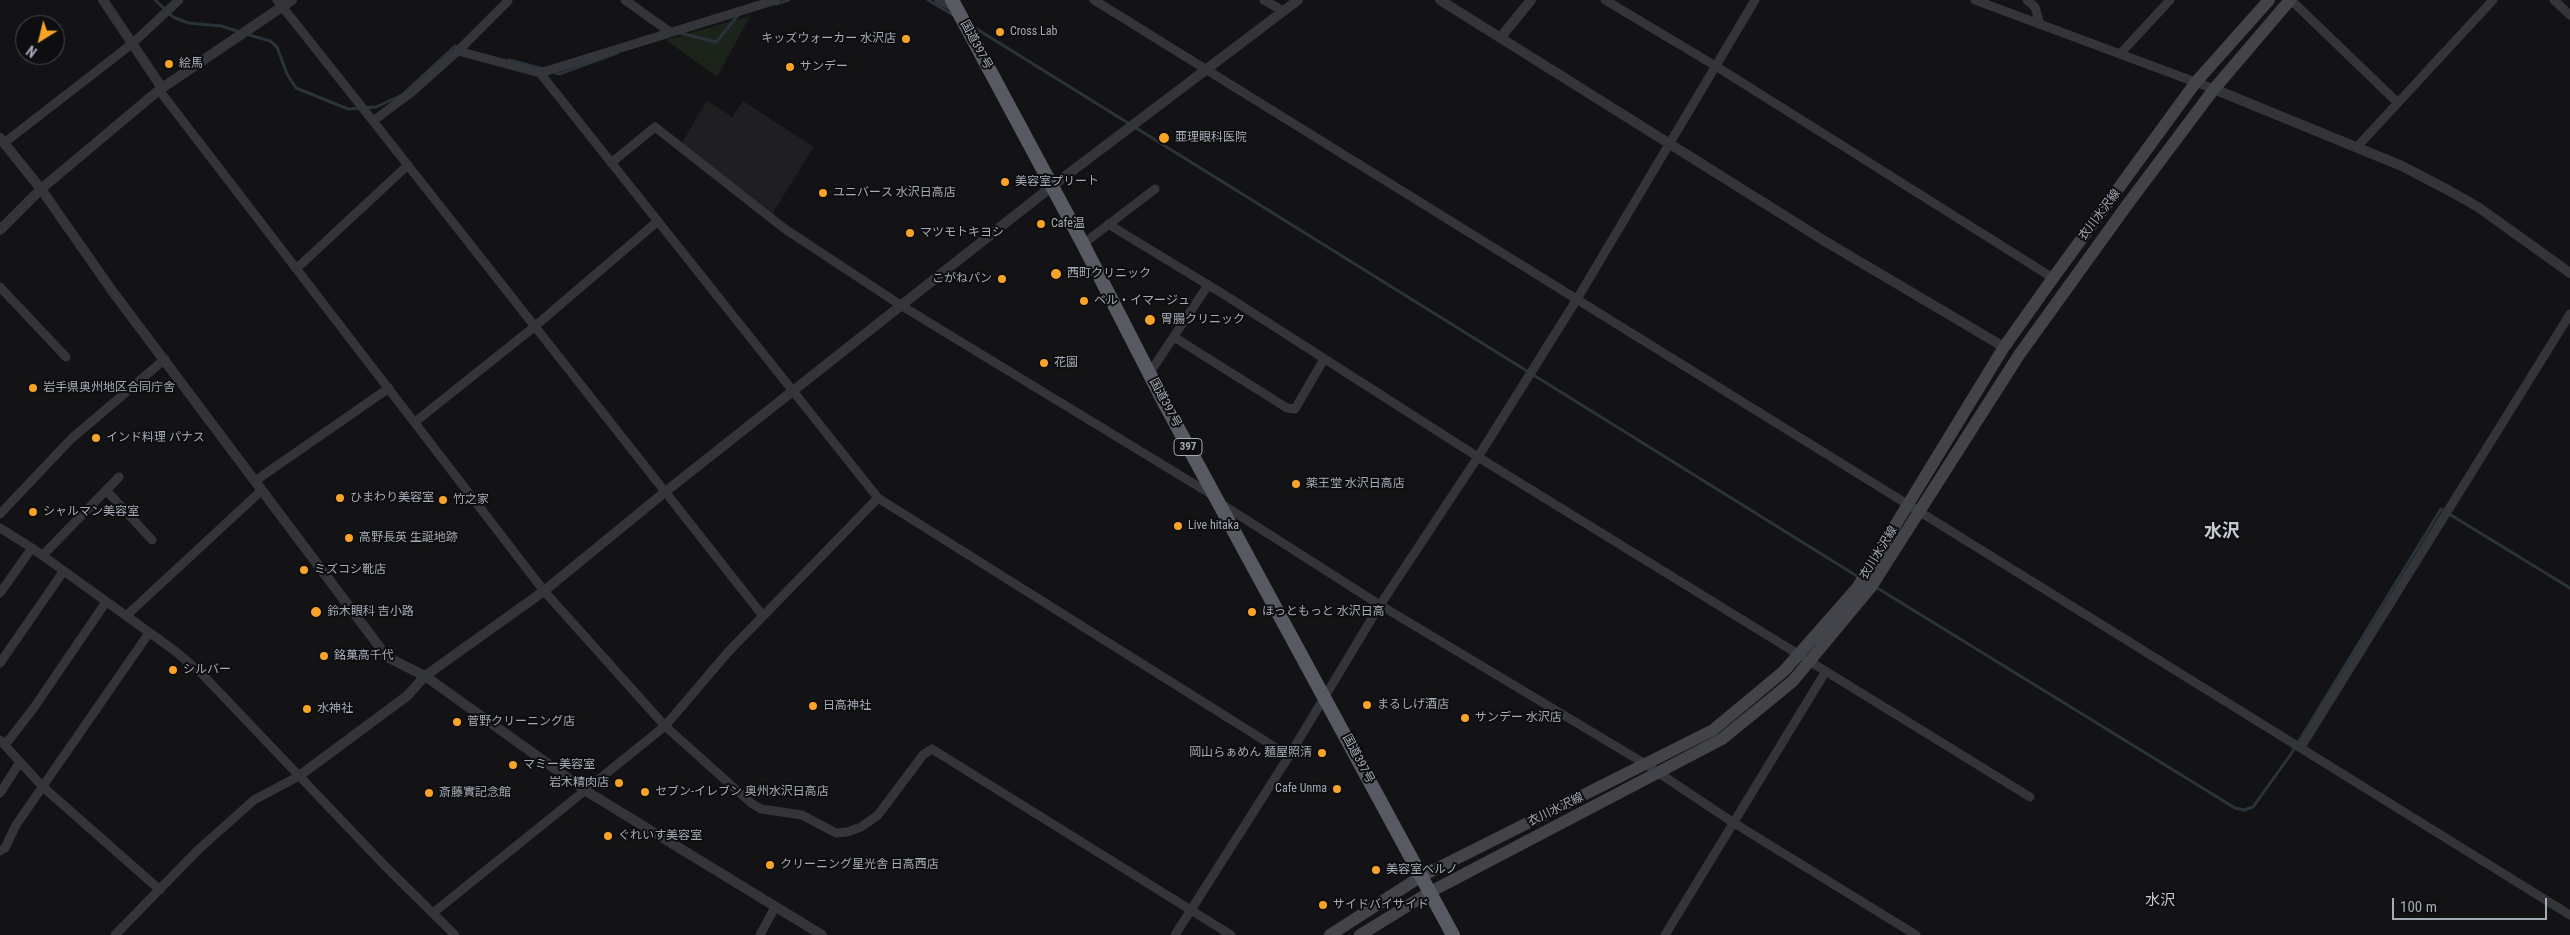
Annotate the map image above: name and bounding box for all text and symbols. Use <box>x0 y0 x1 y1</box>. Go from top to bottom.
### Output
north arrow <box>15 15 65 65</box>
street label: 国道397号 <box>957 18 995 72</box>
place label: Cross Lab <box>1010 25 1057 39</box>
marker: Cross Lab <box>994 26 1006 38</box>
place label: キッズウォーカー 水沢店 <box>761 32 896 46</box>
marker: キッズウォーカー 水沢店 <box>900 33 912 45</box>
text: N <box>24 42 40 60</box>
place label: 絵馬 <box>179 57 203 71</box>
marker: 絵馬 <box>163 58 175 70</box>
place label: サンデー <box>800 60 848 74</box>
marker: サンデー <box>784 61 796 73</box>
marker: 亜理眼科医院 <box>1157 131 1171 145</box>
place label: 亜理眼科医院 <box>1175 131 1247 145</box>
place label: 美容室プリート <box>1015 175 1099 189</box>
marker: 美容室プリート <box>999 176 1011 188</box>
place label: ユニバース 水沢日高店 <box>833 186 956 200</box>
marker: ユニバース 水沢日高店 <box>817 187 829 199</box>
street label: 衣川水沢線 <box>2076 187 2124 243</box>
place label: Cafe温 <box>1051 217 1085 231</box>
marker: Cafe温 <box>1035 218 1047 230</box>
place label: マツモトキヨシ <box>920 226 1004 240</box>
marker: マツモトキヨシ <box>904 227 916 239</box>
marker: 西町クリニック <box>1049 267 1063 281</box>
place label: 西町クリニック <box>1067 267 1151 281</box>
place label: こがねパン <box>932 272 992 286</box>
marker: こがねパン <box>996 273 1008 285</box>
place label: ベル・イマージュ <box>1094 294 1190 308</box>
marker: ベル・イマージュ <box>1078 295 1090 307</box>
marker: 胃腸クリニック <box>1143 313 1157 327</box>
place label: 胃腸クリニック <box>1161 313 1245 327</box>
place label: 花園 <box>1054 356 1078 370</box>
marker: 花園 <box>1038 357 1050 369</box>
street label: 国道397号 <box>1146 376 1184 430</box>
place label: 岩手県奥州地区合同庁舎 <box>43 381 175 395</box>
marker: 岩手県奥州地区合同庁舎 <box>27 382 39 394</box>
place label: インド料理 パナス <box>106 431 205 445</box>
marker: インド料理 パナス <box>90 432 102 444</box>
road number: 397 <box>1174 438 1202 456</box>
place label: 薬王堂 水沢日高店 <box>1306 477 1405 491</box>
marker: 薬王堂 水沢日高店 <box>1290 478 1302 490</box>
place label: ひまわり美容室 <box>350 491 434 505</box>
marker: ひまわり美容室 <box>334 492 346 504</box>
place label: 竹之家 <box>453 493 489 507</box>
marker: 竹之家 <box>437 494 449 506</box>
place label: シャルマン美容室 <box>43 505 139 519</box>
marker: シャルマン美容室 <box>27 506 39 518</box>
place label: Live hitaka <box>1188 519 1239 533</box>
marker: Live hitaka <box>1172 520 1184 532</box>
district label: 水沢 <box>2204 521 2240 543</box>
street label: 衣川水沢線 <box>1857 524 1901 582</box>
place label: 高野長英 生誕地跡 <box>359 531 458 545</box>
marker: 高野長英 生誕地跡 <box>343 532 355 544</box>
place label: ミズコシ靴店 <box>314 563 386 577</box>
marker: ミズコシ靴店 <box>298 564 310 576</box>
marker: 鈴木眼科 吉小路 <box>309 605 323 619</box>
place label: 鈴木眼科 吉小路 <box>327 605 414 619</box>
place label: ほっともっと 水沢日高 <box>1262 605 1385 619</box>
marker: ほっともっと 水沢日高 <box>1246 606 1258 618</box>
place label: 銘菓高千代 <box>334 649 394 663</box>
marker: 銘菓高千代 <box>318 650 330 662</box>
place label: シルバー <box>183 663 231 677</box>
marker: シルバー <box>167 664 179 676</box>
place label: まるしげ酒店 <box>1377 698 1449 712</box>
place label: 日高神社 <box>823 699 871 713</box>
marker: まるしげ酒店 <box>1361 699 1373 711</box>
marker: 日高神社 <box>807 700 819 712</box>
place label: 水神社 <box>317 702 353 716</box>
marker: 水神社 <box>301 703 313 715</box>
place label: サンデー 水沢店 <box>1475 711 1562 725</box>
marker: サンデー 水沢店 <box>1459 712 1471 724</box>
place label: 菅野クリーニング店 <box>467 715 575 729</box>
marker: 菅野クリーニング店 <box>451 716 463 728</box>
street label: 国道397号 <box>1339 732 1377 786</box>
place label: 岡山らぁめん 麺屋照清 <box>1189 746 1312 760</box>
marker: 岡山らぁめん 麺屋照清 <box>1316 747 1328 759</box>
place label: マミー美容室 <box>523 758 595 772</box>
marker: マミー美容室 <box>507 759 519 771</box>
place label: 岩木精肉店 <box>549 776 609 790</box>
marker: 岩木精肉店 <box>613 777 625 789</box>
place label: Cafe Unma <box>1275 782 1327 796</box>
marker: Cafe Unma <box>1331 783 1343 795</box>
place label: セブン-イレブン 奥州水沢日高店 <box>655 785 829 799</box>
place label: 斎藤實記念館 <box>439 786 511 800</box>
marker: セブン-イレブン 奥州水沢日高店 <box>639 786 651 798</box>
marker: 斎藤實記念館 <box>423 787 435 799</box>
street label: 衣川水沢線 <box>1526 790 1586 830</box>
place label: ぐれいす美容室 <box>618 829 702 843</box>
marker: ぐれいす美容室 <box>602 830 614 842</box>
place label: クリーニング星光舎 日高西店 <box>780 858 939 872</box>
marker: クリーニング星光舎 日高西店 <box>764 859 776 871</box>
place label: 美容室ベルノ <box>1386 863 1458 877</box>
marker: 美容室ベルノ <box>1370 864 1382 876</box>
scale bar <box>2395 888 2550 920</box>
district label: 水沢 <box>2145 892 2175 910</box>
place label: サイドバイサイド <box>1333 898 1429 912</box>
text: 100 m <box>2400 898 2437 916</box>
marker: サイドバイサイド <box>1317 899 1329 911</box>

